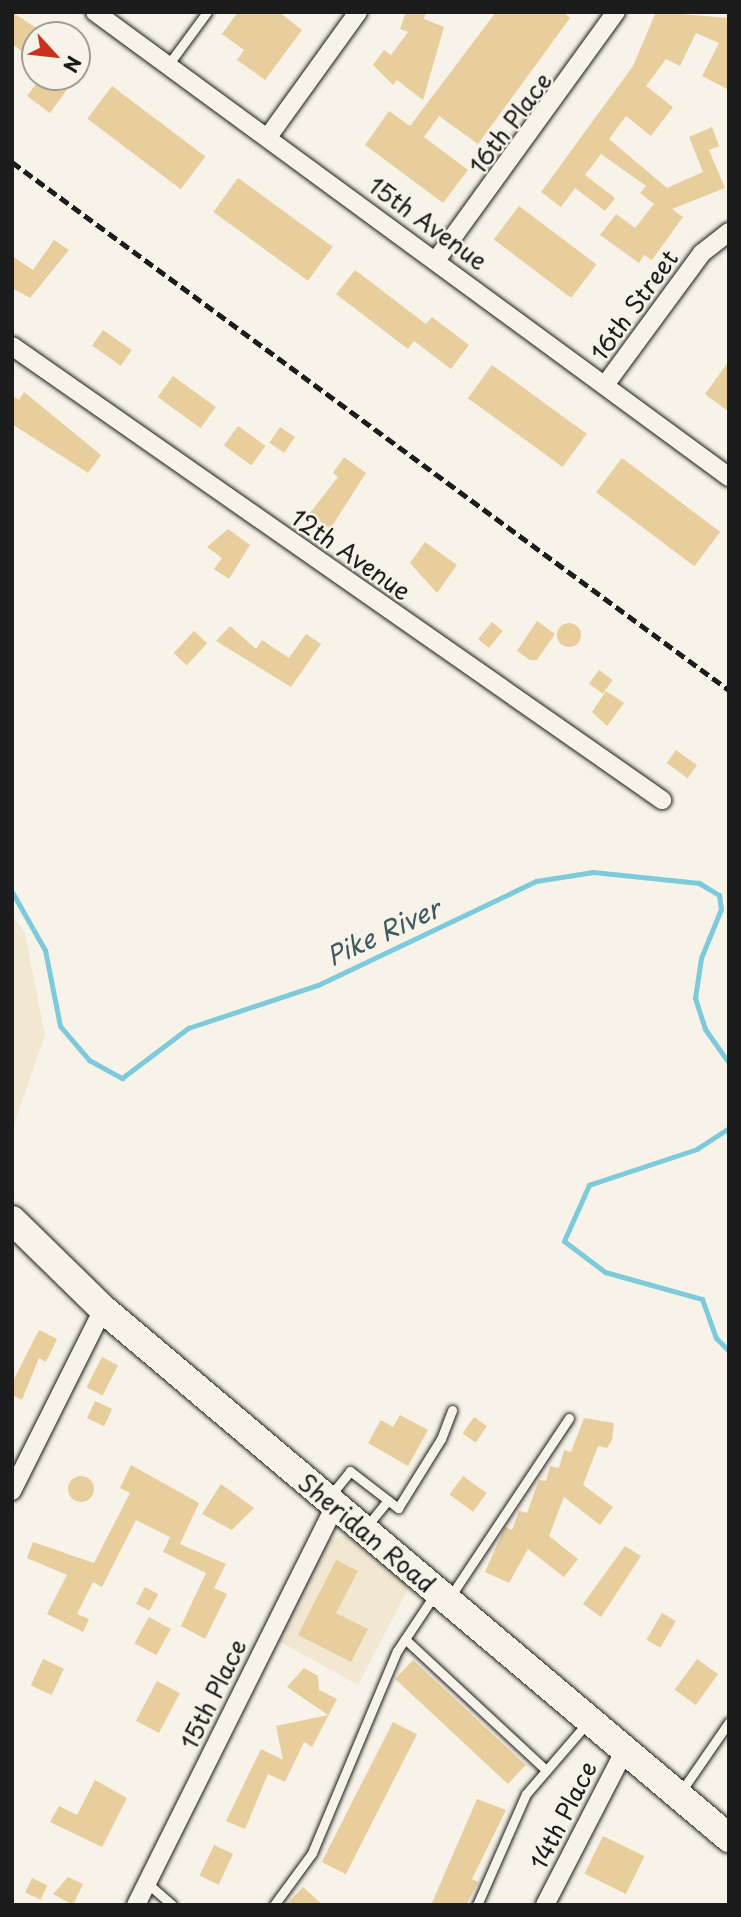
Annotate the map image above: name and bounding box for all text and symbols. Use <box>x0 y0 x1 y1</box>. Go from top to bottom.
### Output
north arrow <box>21 21 91 91</box>
text: N <box>57 52 89 78</box>
street label: 16th Place <box>462 66 558 180</box>
street label: 15th Avenue <box>363 170 493 276</box>
street label: 16th Street <box>584 244 684 366</box>
street label: 12th Avenue <box>285 502 417 606</box>
water label: Pike River <box>320 892 446 972</box>
street label: Sheridan Road <box>293 1468 441 1598</box>
street label: 15th Place <box>174 1634 252 1754</box>
street label: 14th Place <box>523 1756 603 1874</box>

